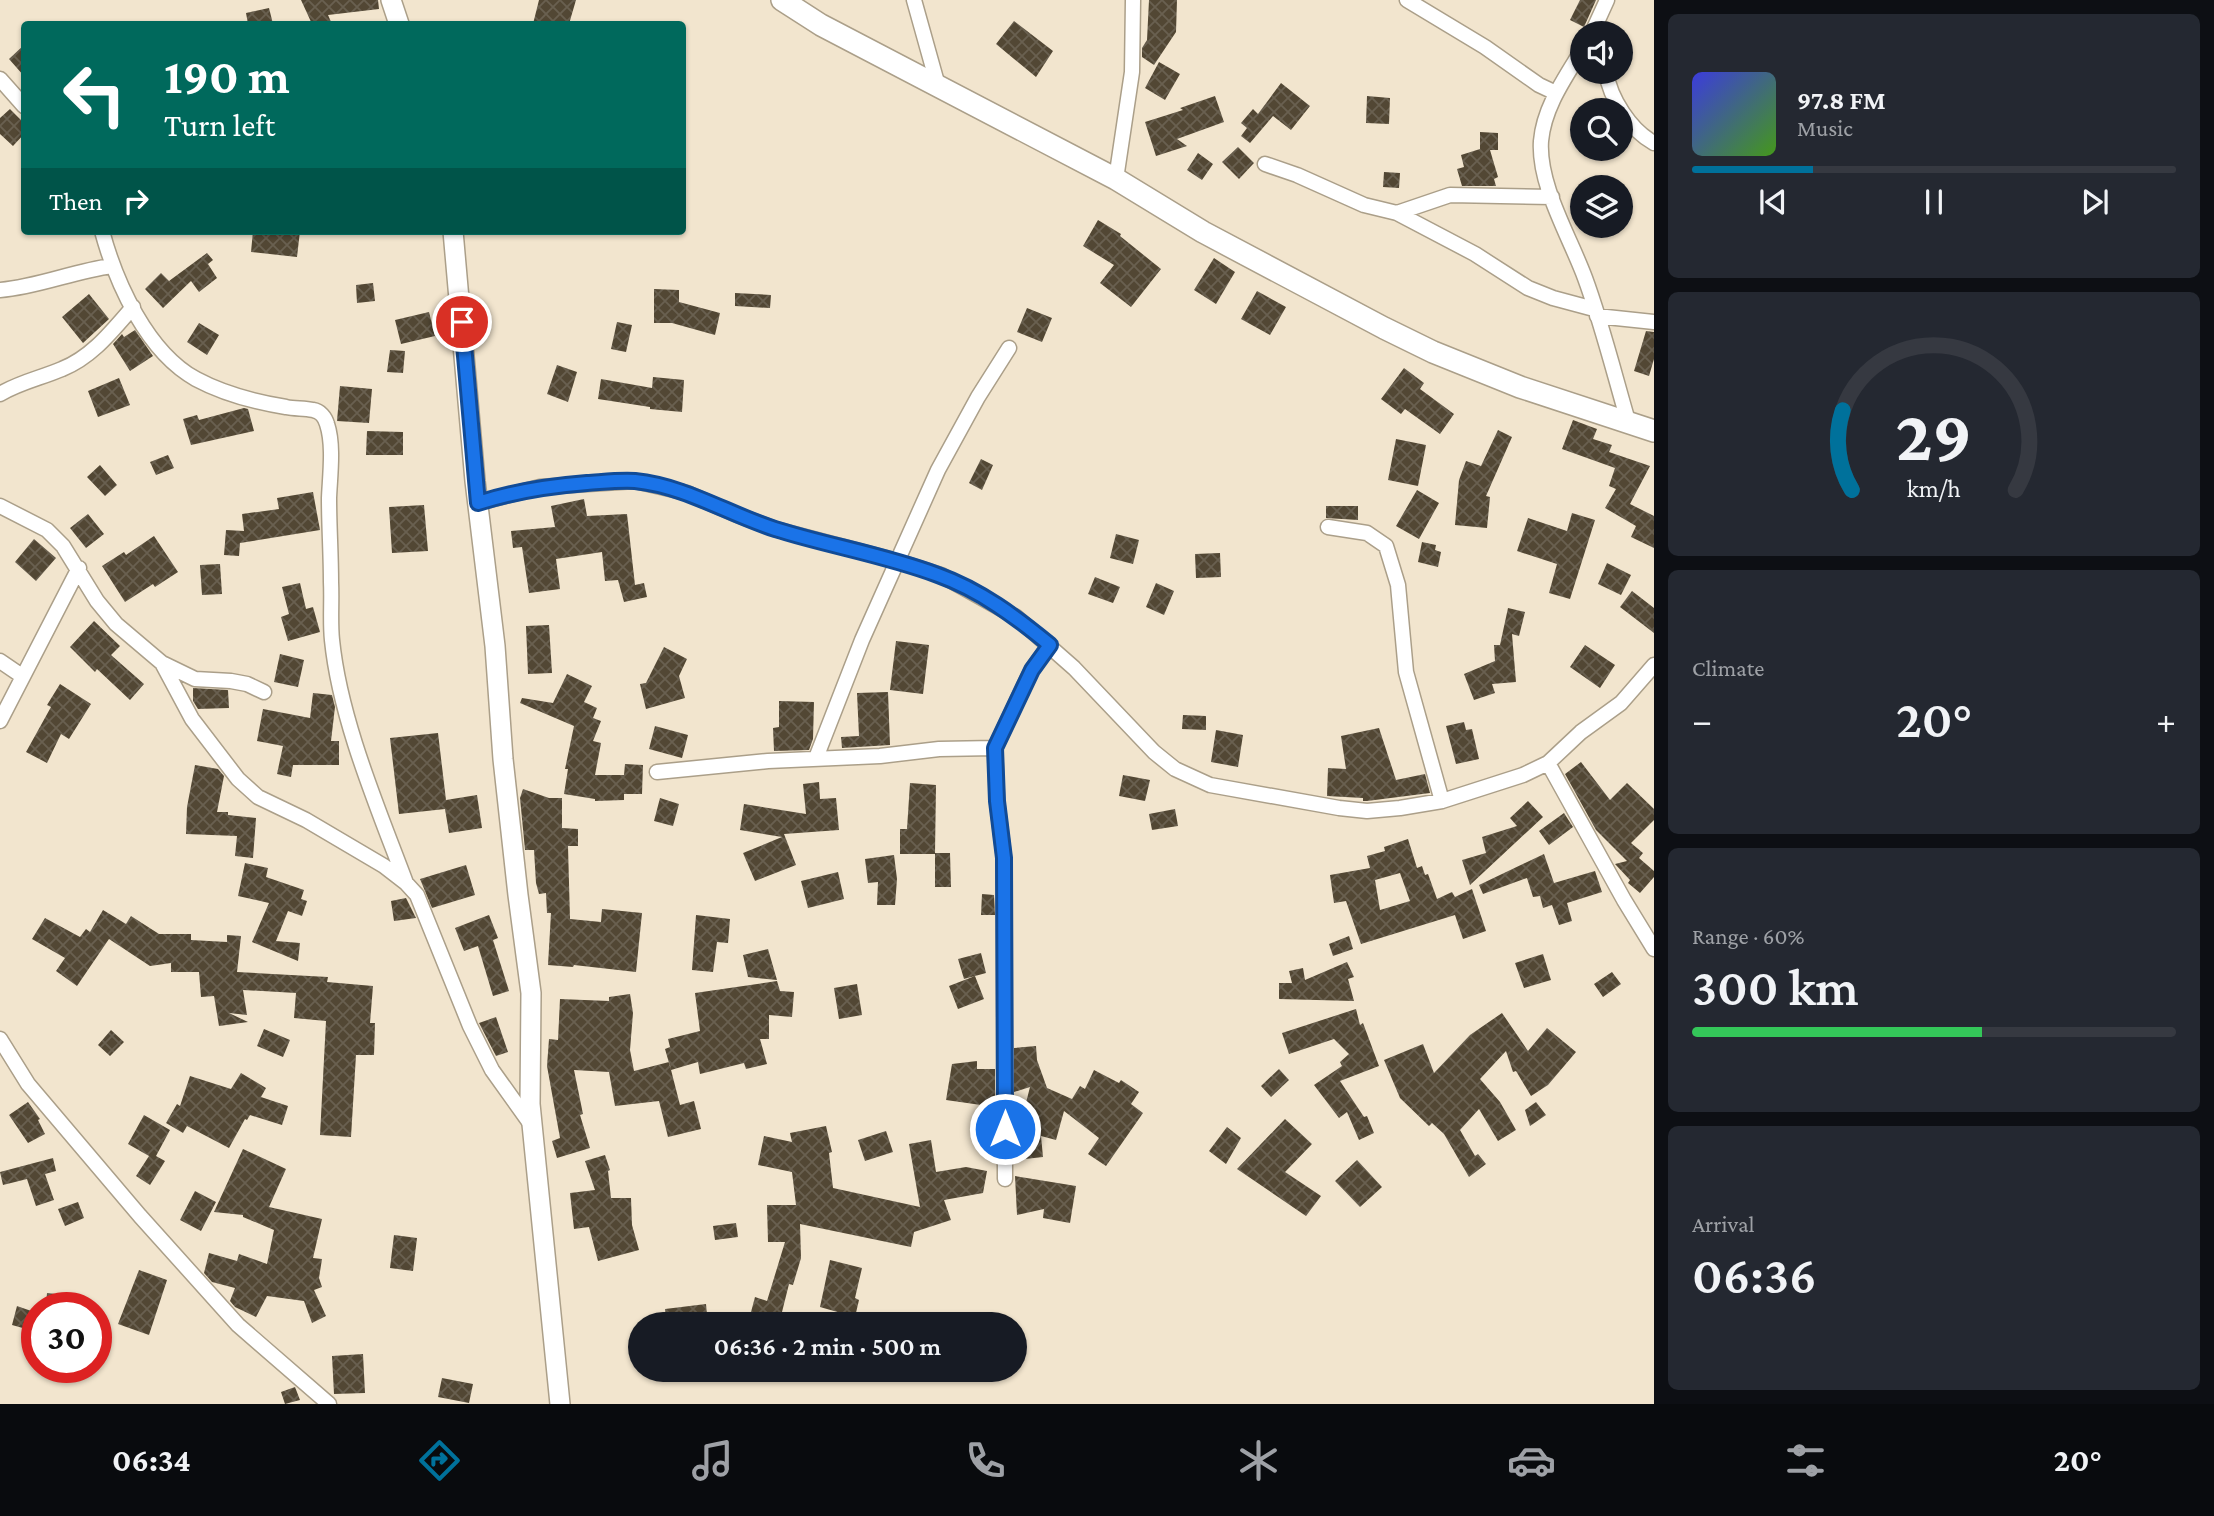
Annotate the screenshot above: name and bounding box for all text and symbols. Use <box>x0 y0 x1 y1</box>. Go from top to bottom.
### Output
map controls <box>1570 21 1633 238</box>
button: sound <box>1570 21 1633 84</box>
icon: left <box>49 49 140 140</box>
text: 190 m <box>164 49 290 104</box>
text: 97.8 FM <box>1797 86 1886 115</box>
button: search <box>1570 98 1633 161</box>
text: Turn left <box>164 107 275 143</box>
text: Music <box>1797 115 1853 141</box>
button: layers <box>1570 175 1633 238</box>
icon: right <box>117 182 155 220</box>
icon: previous <box>1754 183 1792 221</box>
icon: pause <box>1915 183 1953 221</box>
icon: next <box>2076 183 2114 221</box>
text: Then <box>49 187 103 216</box>
pin <box>432 292 492 352</box>
icon: arrive <box>443 303 481 341</box>
text: 29 <box>1896 395 1972 476</box>
text: km/h <box>1907 475 1961 502</box>
text: Climate <box>1692 655 1764 681</box>
text: 20° <box>1896 690 1972 748</box>
text: − <box>1692 699 1712 741</box>
text: + <box>2156 699 2176 741</box>
text: Range · 60% <box>1692 923 1805 949</box>
text: 300 km <box>1692 958 1859 1016</box>
position arrow <box>968 1092 1042 1166</box>
text: Arrival <box>1692 1211 1755 1237</box>
text: 06:36 <box>1692 1246 1817 1304</box>
speed limit sign: 30 <box>21 1292 112 1383</box>
text: 06:36 · 2 min · 500 m <box>714 1332 941 1361</box>
icon: directions <box>415 1436 464 1485</box>
icon: music <box>688 1436 737 1485</box>
icon: phone <box>961 1436 1010 1485</box>
icon: climate <box>1234 1436 1283 1485</box>
icon: car <box>1507 1436 1556 1485</box>
icon: filters <box>1781 1436 1830 1485</box>
text: 06:34 <box>112 1442 191 1478</box>
text: 20° <box>2054 1442 2102 1478</box>

